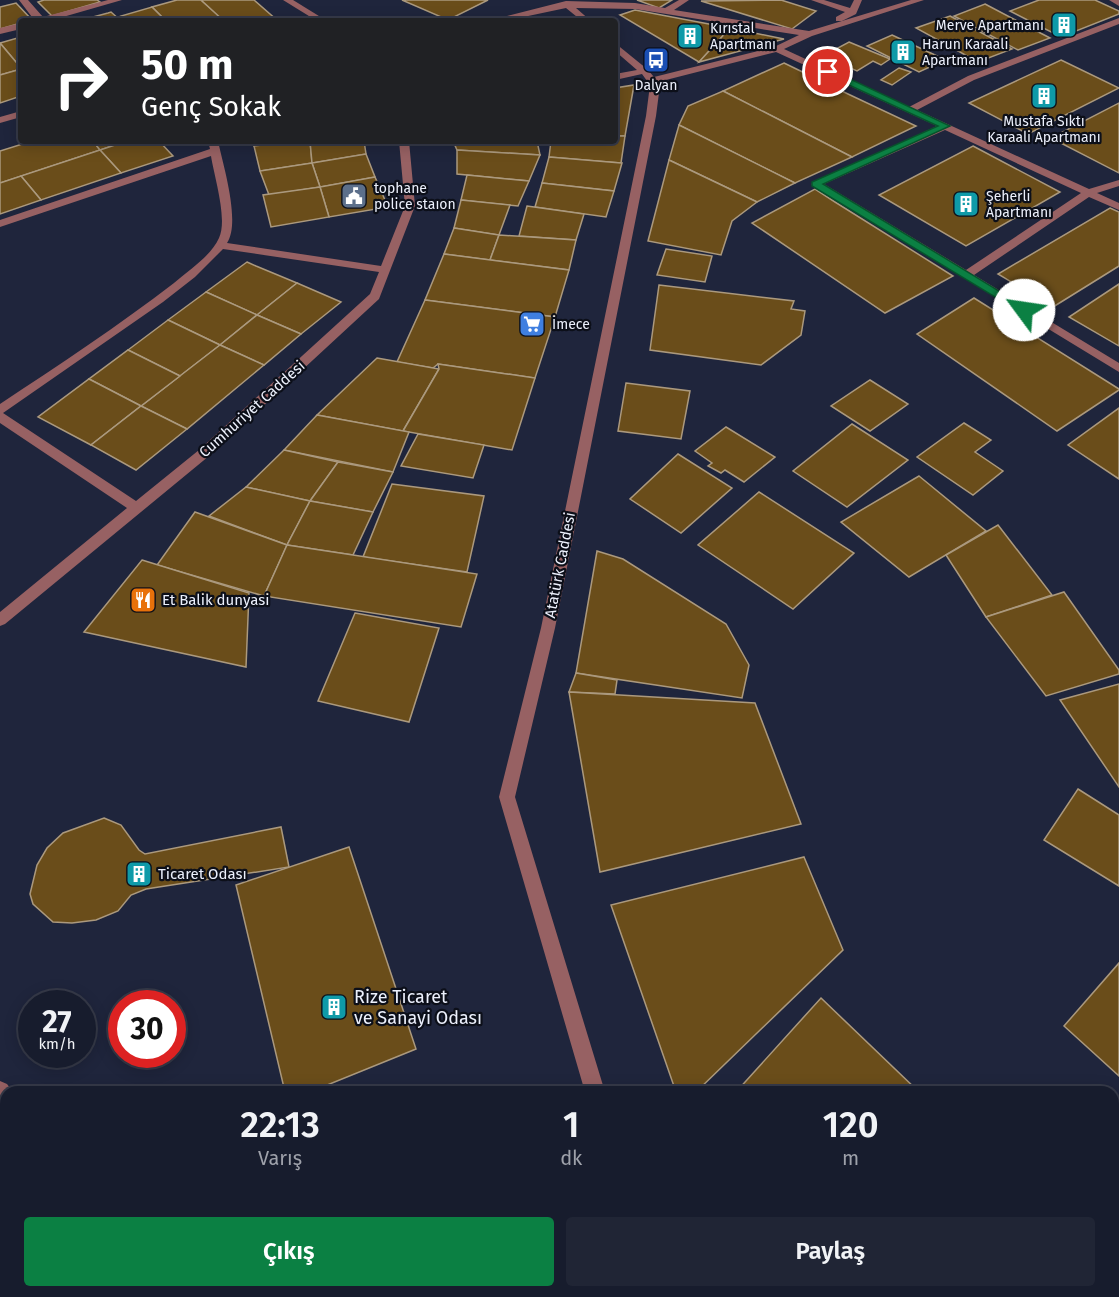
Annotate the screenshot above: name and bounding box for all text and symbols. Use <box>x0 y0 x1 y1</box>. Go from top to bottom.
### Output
building icon: Merve Apartmanı <box>1049 10 1079 40</box>
place label: Merve Apartmanı <box>936 17 1044 34</box>
place label: Kırıstal Apartmanı <box>710 20 776 53</box>
building icon: Kırıstal Apartmanı <box>675 21 705 51</box>
place label: Harun Karaali Apartmanı <box>922 36 1008 69</box>
building icon: Harun Karaali Apartmanı <box>888 37 918 67</box>
text: 50 m <box>141 40 234 90</box>
icon: right <box>42 42 120 120</box>
bus stop icon: Dalyan <box>641 45 671 75</box>
pin <box>802 46 853 97</box>
icon: arrive <box>811 55 844 88</box>
place label: Dalyan <box>635 77 677 94</box>
building icon: Mustafa Sıktı Karaali Apartmanı <box>1029 81 1059 111</box>
text: Genç Sokak <box>141 91 281 123</box>
place label: Mustafa Sıktı Karaali Apartmanı <box>987 113 1101 146</box>
place label: tophane police staıon <box>374 180 456 213</box>
public building icon: tophane police staıon <box>339 181 369 211</box>
place label: Şeherli Apartmanı <box>986 188 1052 221</box>
building icon: Şeherli Apartmanı <box>951 189 981 219</box>
position arrow <box>992 278 1056 342</box>
supermarket icon: İmece <box>517 309 547 339</box>
place label: İmece <box>552 315 590 333</box>
street label: Cumhuriyet Caddesi <box>195 357 309 461</box>
street label: Atatürk Caddesi <box>541 511 579 619</box>
restaurant icon: Et Balik dunyasi <box>128 585 158 615</box>
place label: Et Balik dunyasi <box>162 591 269 609</box>
building icon: Ticaret Odası <box>124 859 154 889</box>
place label: Ticaret Odası <box>158 865 247 883</box>
place label: Rize Ticaret ve Sanayi Odası <box>354 986 482 1029</box>
speed limit sign: 30 <box>108 990 186 1068</box>
building icon: Rize Ticaret ve Sanayi Odası <box>319 992 349 1022</box>
text: 27 <box>42 1004 72 1040</box>
text: km/h <box>38 1035 76 1053</box>
text: 22:13 <box>240 1103 320 1147</box>
text: 1 <box>563 1103 579 1147</box>
text: 120 <box>823 1103 879 1147</box>
text: Varış <box>258 1146 302 1170</box>
text: dk <box>560 1146 582 1170</box>
text: m <box>842 1146 859 1170</box>
button: Çıkış <box>24 1217 554 1286</box>
button: Paylaş <box>566 1217 1095 1286</box>

